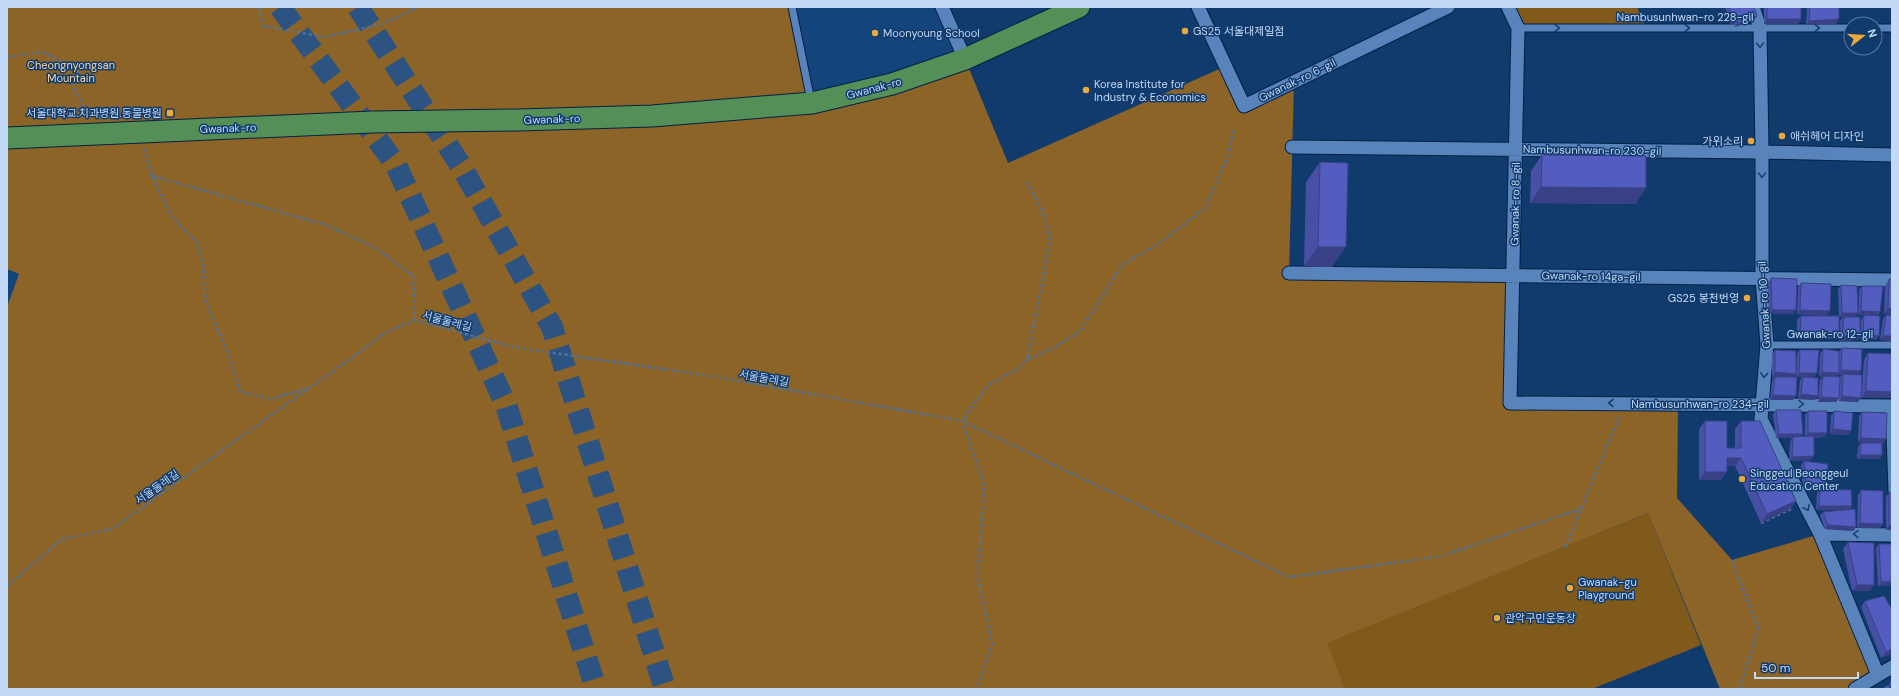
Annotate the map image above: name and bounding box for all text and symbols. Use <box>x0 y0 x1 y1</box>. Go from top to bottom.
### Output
street label: Nambusunhwan-ro 228-gil <box>1616 10 1754 24</box>
north arrow <box>1843 16 1883 56</box>
place label: GS25 서울대제일점 <box>1193 24 1284 38</box>
one-way arrow <box>1554 24 1560 32</box>
one-way arrow <box>1684 24 1690 32</box>
one-way arrow <box>1814 24 1820 32</box>
place label: Moonyoung School <box>883 26 980 40</box>
marker: GS25 서울대제일점 <box>1180 26 1190 36</box>
text: N <box>1865 27 1880 39</box>
marker: Moonyoung School <box>870 28 880 38</box>
one-way arrow <box>1756 42 1764 48</box>
street label: Gwanak-ro 6-gil <box>1256 55 1338 105</box>
park label: Cheongnyongsan Mountain <box>27 58 115 85</box>
street label: Gwanak-ro <box>845 74 903 102</box>
place label: Korea Institute for Industry & Economics <box>1094 77 1206 104</box>
marker: Korea Institute for Industry & Economics <box>1081 85 1091 95</box>
place label: 서울대학교.치과병원.동물병원 <box>26 106 162 120</box>
marker: 서울대학교.치과병원.동물병원 <box>165 108 175 118</box>
street label: Gwanak-ro <box>523 111 581 127</box>
street label: Gwanak-ro <box>199 120 257 136</box>
place label: 애쉬헤어 디자인 <box>1790 129 1864 143</box>
marker: 애쉬헤어 디자인 <box>1777 131 1787 141</box>
place label: 가위소리 <box>1703 134 1743 148</box>
marker: 가위소리 <box>1746 136 1756 146</box>
street label: Nambusunhwan-ro 230-gil <box>1523 142 1661 158</box>
street label: Gwanak-ro 8-gil <box>1507 162 1523 246</box>
one-way arrow <box>1758 172 1766 178</box>
street label: Gwanak-ro 10-gil <box>1755 261 1773 349</box>
street label: Gwanak-ro 14ga-gil <box>1541 268 1641 284</box>
place label: GS25 봉천번영 <box>1668 291 1739 305</box>
marker: GS25 봉천번영 <box>1742 293 1752 303</box>
street label: 서울둘레길 <box>421 308 473 334</box>
street label: Gwanak-ro 12-gil <box>1787 327 1873 341</box>
street label: 서울둘레길 <box>738 367 790 389</box>
one-way arrow <box>1760 372 1769 378</box>
street label: Nambusunhwan-ro 234-gil <box>1631 397 1769 411</box>
one-way arrow <box>1608 399 1614 407</box>
one-way arrow <box>1798 400 1804 408</box>
place label: Singgeul Beonggeul Education Center <box>1750 466 1848 493</box>
street label: 서울둘레길 <box>132 467 182 507</box>
marker: Singgeul Beonggeul Education Center <box>1737 474 1747 484</box>
one-way arrow <box>1802 503 1810 511</box>
one-way arrow <box>1853 530 1859 538</box>
place label: Gwanak-gu Playground <box>1578 575 1637 602</box>
marker: Gwanak-gu Playground <box>1565 583 1575 593</box>
place label: 관악구민운동장 <box>1505 611 1576 625</box>
marker: 관악구민운동장 <box>1492 613 1502 623</box>
scale bar <box>1755 654 1858 680</box>
text: 50 m <box>1761 660 1790 676</box>

